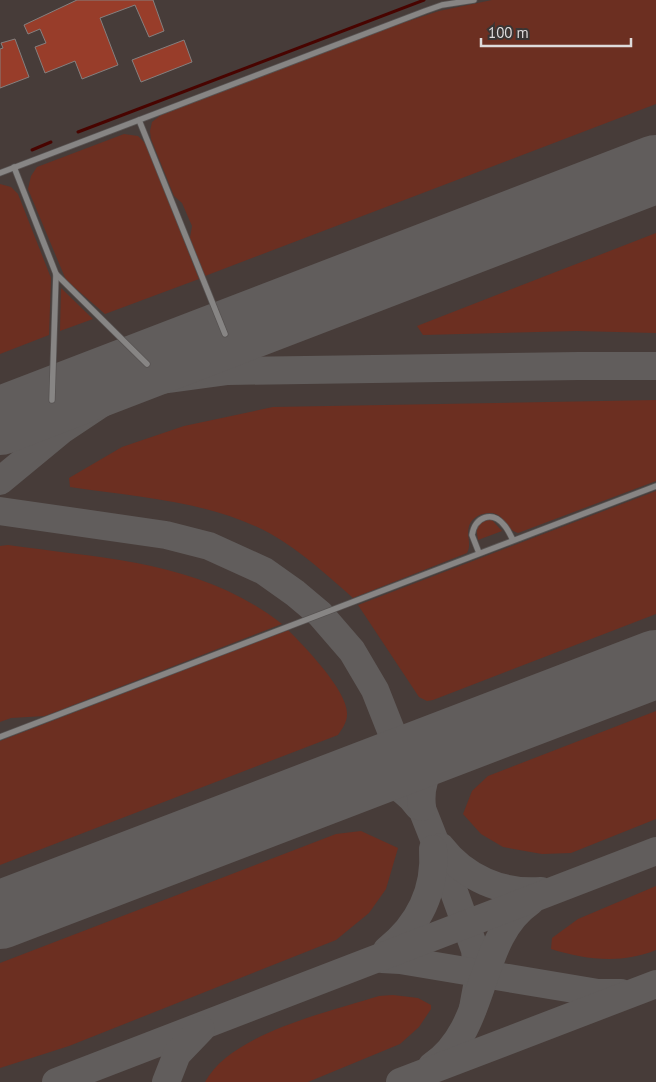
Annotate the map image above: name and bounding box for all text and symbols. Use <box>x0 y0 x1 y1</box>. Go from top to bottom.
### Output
scale bar <box>481 15 631 47</box>
text: 100 m <box>488 23 529 42</box>

